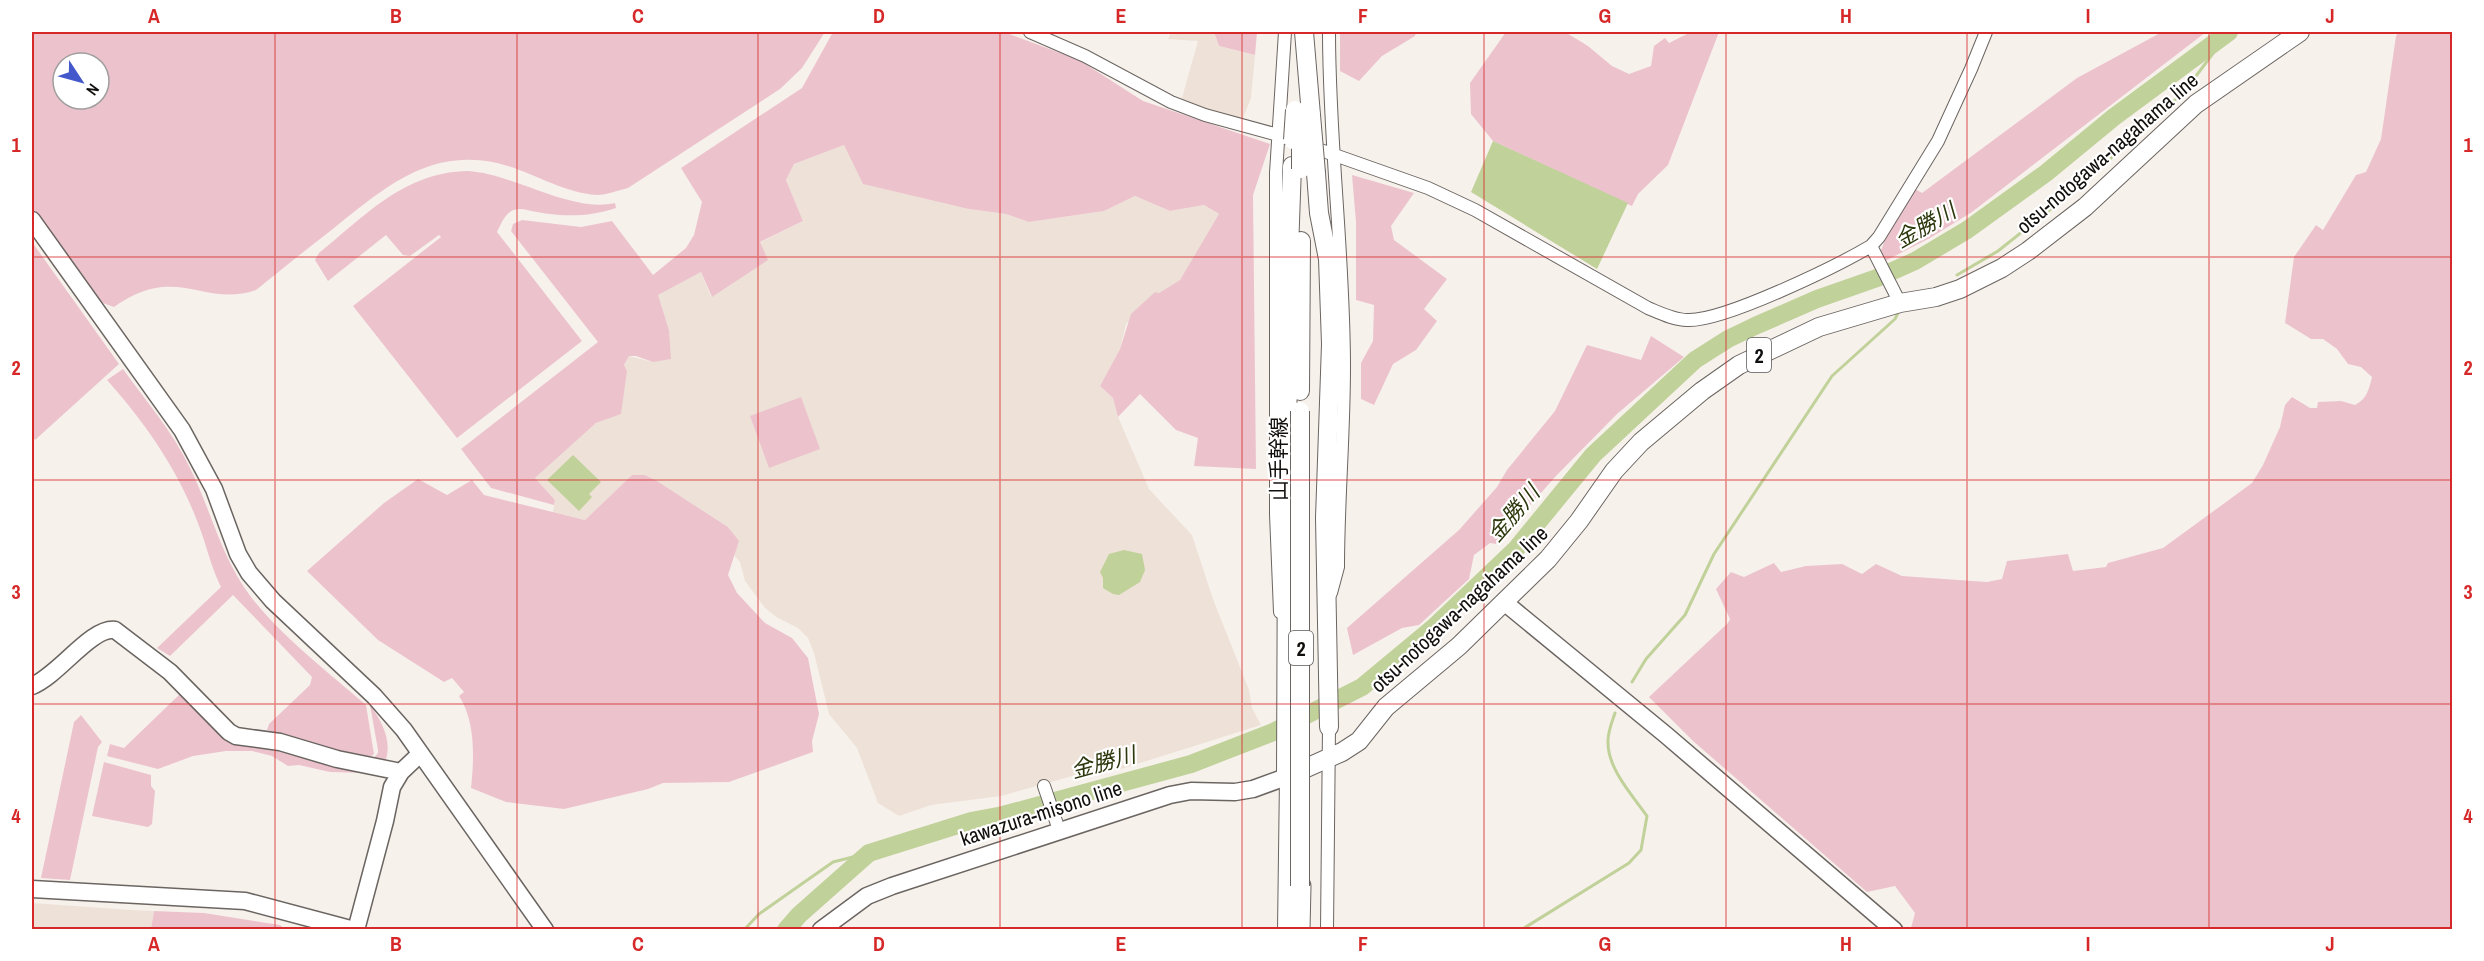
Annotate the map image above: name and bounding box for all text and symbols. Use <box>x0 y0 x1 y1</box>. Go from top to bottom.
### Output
text: A <box>148 2 160 29</box>
text: B <box>390 2 402 29</box>
text: C <box>632 2 644 29</box>
text: D <box>873 2 885 29</box>
text: E <box>1116 2 1127 29</box>
text: F <box>1358 2 1368 29</box>
text: G <box>1599 2 1611 29</box>
text: H <box>1840 2 1852 29</box>
text: I <box>2086 2 2090 29</box>
text: J <box>2325 2 2335 29</box>
north arrow <box>51 51 111 111</box>
street label: otsu-notogawa-nagahama line <box>2010 66 2204 240</box>
text: N <box>81 80 105 100</box>
text: 1 <box>11 131 21 158</box>
text: 1 <box>2463 131 2473 158</box>
water label: 金勝川 <box>1889 195 1963 254</box>
road number: 2 <box>1747 338 1771 372</box>
text: 2 <box>11 354 21 381</box>
text: 2 <box>2463 354 2473 381</box>
street label: 山手幹線 <box>1264 417 1293 501</box>
water label: 金勝川 <box>1480 477 1547 548</box>
street label: otsu-notogawa-nagahama line <box>1364 519 1554 699</box>
text: 3 <box>11 578 21 605</box>
text: 3 <box>2463 578 2473 605</box>
road number: 2 <box>1289 631 1313 665</box>
water label: 金勝川 <box>1067 738 1141 785</box>
street label: kawazura-misono line <box>956 773 1126 853</box>
text: 4 <box>11 802 21 829</box>
text: 4 <box>2463 802 2473 829</box>
text: A <box>148 930 160 957</box>
text: B <box>390 930 402 957</box>
text: C <box>632 930 644 957</box>
text: D <box>873 930 885 957</box>
text: E <box>1116 930 1127 957</box>
text: F <box>1358 930 1368 957</box>
text: G <box>1599 930 1611 957</box>
text: H <box>1840 930 1852 957</box>
text: I <box>2086 930 2090 957</box>
text: J <box>2325 930 2335 957</box>

